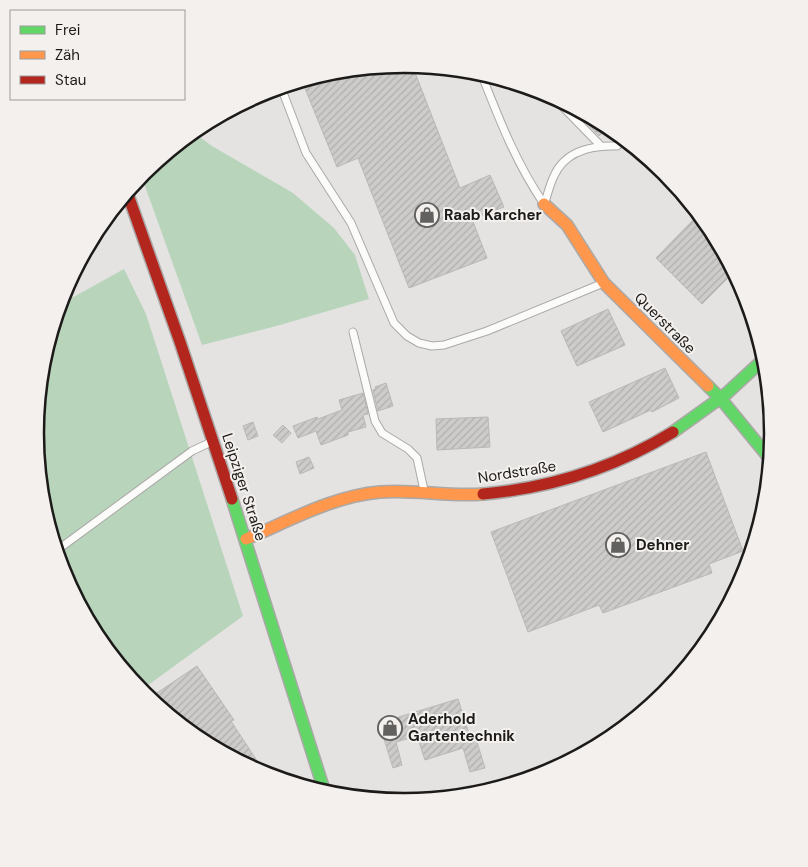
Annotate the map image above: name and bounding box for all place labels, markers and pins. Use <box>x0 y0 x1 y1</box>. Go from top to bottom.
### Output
shop icon: Raab Karcher <box>414 202 440 228</box>
place label: Raab Karcher <box>444 205 542 225</box>
shop icon: Dehner <box>605 532 631 558</box>
place label: Dehner <box>636 535 689 555</box>
place label: Aderhold Gartentechnik <box>408 709 515 746</box>
shop icon: Aderhold Gartentechnik <box>377 715 403 741</box>

